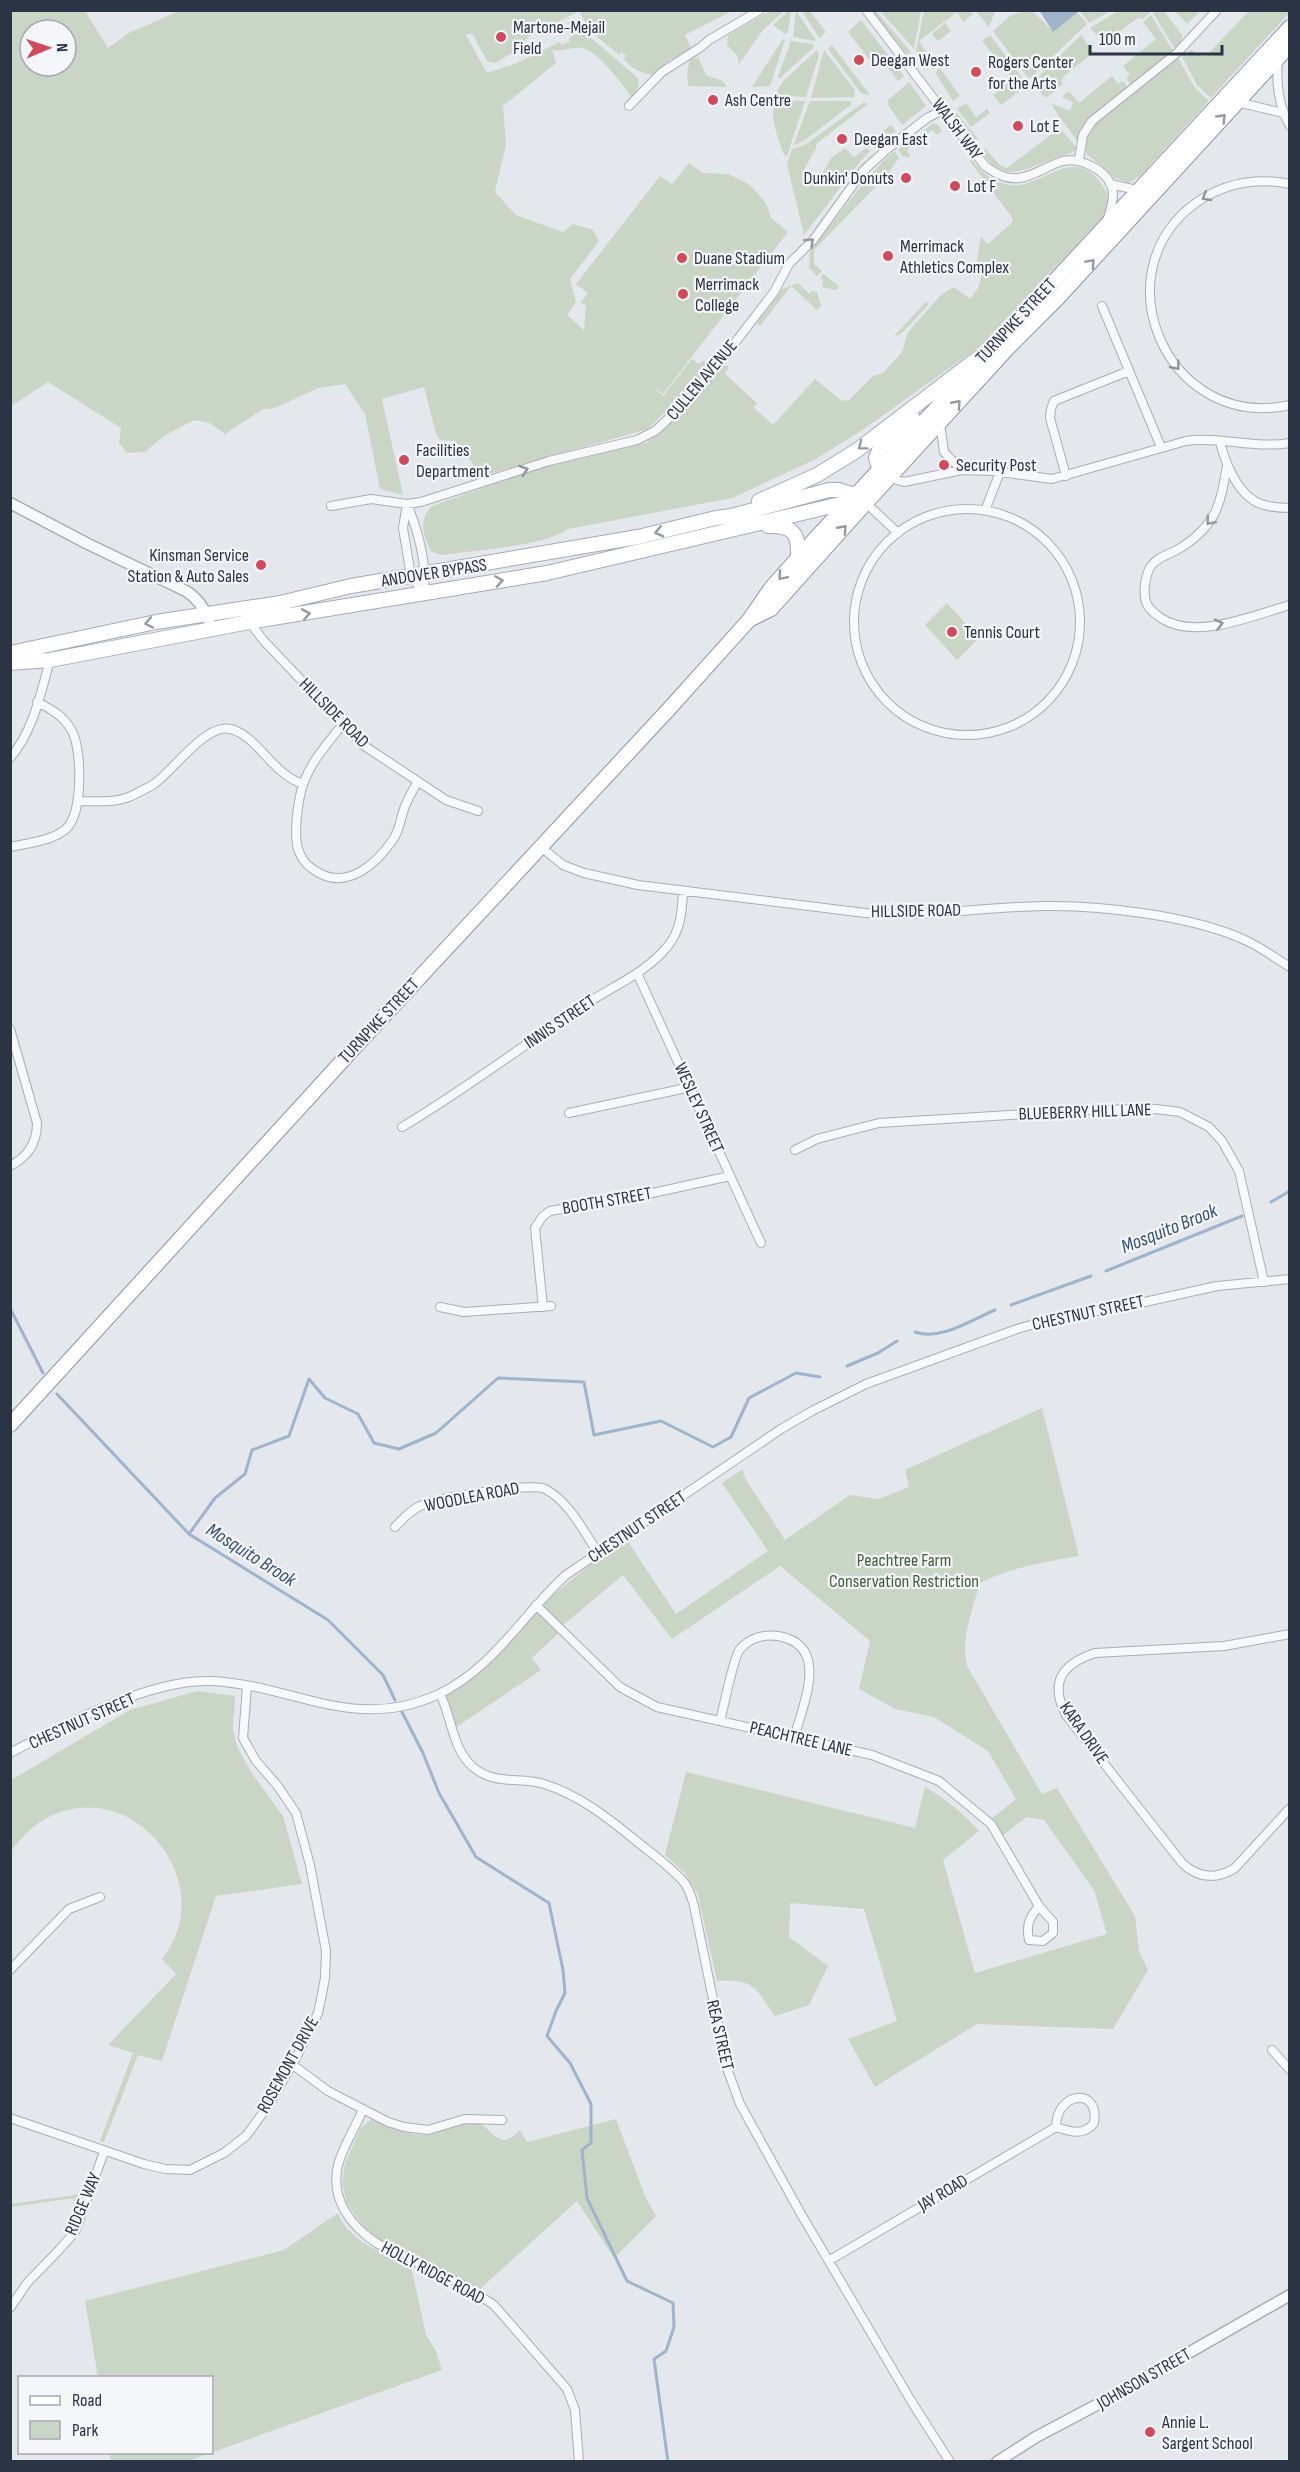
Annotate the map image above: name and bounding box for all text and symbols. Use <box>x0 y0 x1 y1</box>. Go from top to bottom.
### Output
place label: Martone-Mejail Field <box>513 17 605 59</box>
north arrow <box>18 18 78 78</box>
scale bar <box>1090 18 1222 56</box>
text: 100 m <box>1099 29 1136 50</box>
marker: Martone-Mejail Field <box>494 30 508 44</box>
text: N <box>52 43 71 52</box>
place label: Deegan West <box>871 50 950 71</box>
place label: Rogers Center for the Arts <box>988 52 1073 94</box>
marker: Deegan West <box>852 53 866 67</box>
marker: Rogers Center for the Arts <box>969 65 983 79</box>
place label: Ash Centre <box>724 90 791 111</box>
marker: Ash Centre <box>706 93 720 107</box>
street label: WALSH WAY <box>927 94 987 164</box>
one-way arrow <box>1214 115 1225 126</box>
place label: Lot E <box>1030 116 1060 137</box>
marker: Lot E <box>1011 119 1025 133</box>
place label: Deegan East <box>854 129 928 150</box>
marker: Deegan East <box>835 132 849 146</box>
place label: Dunkin' Donuts <box>804 168 894 189</box>
marker: Dunkin' Donuts <box>899 171 913 185</box>
place label: Lot F <box>967 176 996 197</box>
marker: Lot F <box>948 179 962 193</box>
one-way arrow <box>1202 190 1212 202</box>
place label: Merrimack Athletics Complex <box>899 236 1009 278</box>
one-way arrow <box>803 238 814 249</box>
place label: Duane Stadium <box>694 248 785 269</box>
marker: Merrimack Athletics Complex <box>881 249 895 263</box>
marker: Duane Stadium <box>675 251 689 265</box>
one-way arrow <box>1083 259 1094 270</box>
place label: Merrimack College <box>695 274 759 316</box>
street label: TURNPIKE STREET <box>971 274 1061 368</box>
marker: Merrimack College <box>676 287 690 301</box>
street label: CULLEN AVENUE <box>662 335 742 425</box>
one-way arrow <box>1168 359 1179 370</box>
one-way arrow <box>950 400 961 411</box>
one-way arrow <box>858 438 869 449</box>
place label: Facilities Department <box>416 440 490 482</box>
marker: Facilities Department <box>397 453 411 467</box>
place label: Security Post <box>956 455 1037 476</box>
marker: Security Post <box>937 458 951 472</box>
one-way arrow <box>518 464 528 477</box>
one-way arrow <box>1206 514 1217 525</box>
one-way arrow <box>654 525 664 538</box>
one-way arrow <box>836 525 847 536</box>
place label: Kinsman Service Station & Auto Sales <box>128 545 249 587</box>
street label: ANDOVER BYPASS <box>379 554 489 592</box>
marker: Kinsman Service Station & Auto Sales <box>254 558 268 572</box>
one-way arrow <box>778 569 789 580</box>
one-way arrow <box>493 575 503 588</box>
one-way arrow <box>301 608 311 621</box>
one-way arrow <box>144 616 154 629</box>
one-way arrow <box>1214 619 1224 632</box>
place label: Tennis Court <box>964 622 1040 643</box>
marker: Tennis Court <box>945 625 959 639</box>
street label: HILLSIDE ROAD <box>295 674 373 752</box>
street label: HILLSIDE ROAD <box>871 900 961 922</box>
street label: TURNPIKE STREET <box>334 974 424 1068</box>
street label: INNIS STREET <box>520 990 600 1054</box>
street label: WESLEY STREET <box>670 1060 728 1156</box>
street label: BLUEBERRY HILL LANE <box>1018 1099 1152 1125</box>
street label: BOOTH STREET <box>561 1183 653 1219</box>
water label: Mosquito Brook <box>1117 1199 1221 1259</box>
street label: CHESTNUT STREET <box>1030 1291 1146 1335</box>
street label: WOODLEA ROAD <box>423 1478 521 1516</box>
street label: CHESTNUT STREET <box>584 1486 690 1568</box>
water label: Mosquito Brook <box>202 1518 301 1592</box>
park label: Peachtree Farm Conservation Restriction <box>829 1550 979 1592</box>
street label: CHESTNUT STREET <box>26 1688 138 1754</box>
street label: KARA DRIVE <box>1055 1698 1113 1768</box>
street label: PEACHTREE LANE <box>748 1717 854 1761</box>
street label: REA STREET <box>702 1998 738 2072</box>
street label: ROSEMONT DRIVE <box>253 2013 323 2117</box>
street label: RIDGE WAY <box>60 2169 106 2238</box>
street label: JAY ROAD <box>913 2170 972 2217</box>
street label: HOLLY RIDGE ROAD <box>378 2237 488 2309</box>
street label: JOHNSON STREET <box>1092 2344 1195 2415</box>
legend <box>18 2376 213 2454</box>
text: Road <box>72 2390 102 2411</box>
place label: Annie L. Sargent School <box>1161 2412 1253 2454</box>
text: Park <box>72 2420 98 2441</box>
marker: Annie L. Sargent School <box>1143 2425 1157 2439</box>

